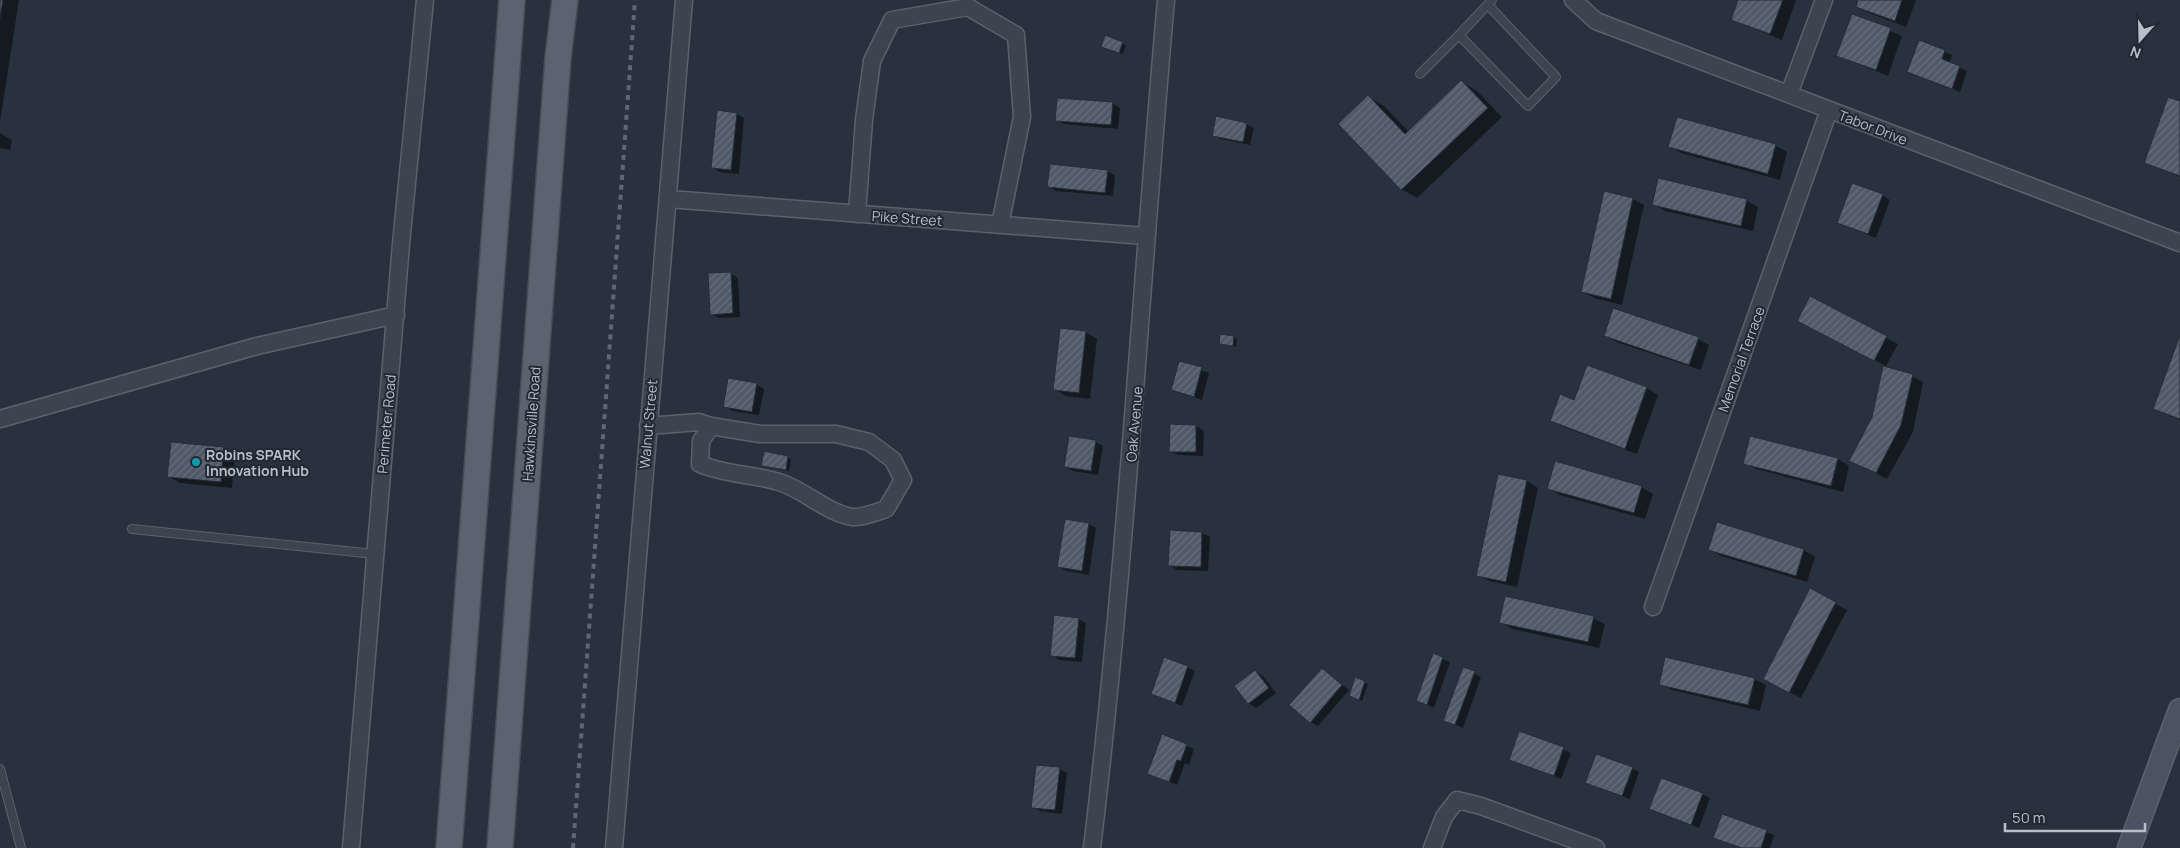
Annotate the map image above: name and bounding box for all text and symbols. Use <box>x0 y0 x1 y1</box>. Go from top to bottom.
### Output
north arrow <box>2115 15 2165 65</box>
text: N <box>2127 42 2143 63</box>
street label: Tabor Drive <box>1836 105 1910 149</box>
street label: Pike Street <box>871 206 943 230</box>
street label: Memorial Terrace <box>1713 304 1769 414</box>
street label: Hawkinsville Road <box>518 366 544 482</box>
street label: Perimeter Road <box>372 374 400 474</box>
street label: Walnut Street <box>635 378 661 469</box>
street label: Oak Avenue <box>1121 386 1147 462</box>
place label: Robins SPARK Innovation Hub <box>206 445 309 480</box>
marker: Robins SPARK Innovation Hub <box>190 456 202 468</box>
scale bar <box>2005 800 2145 832</box>
text: 50 m <box>2012 807 2046 828</box>

